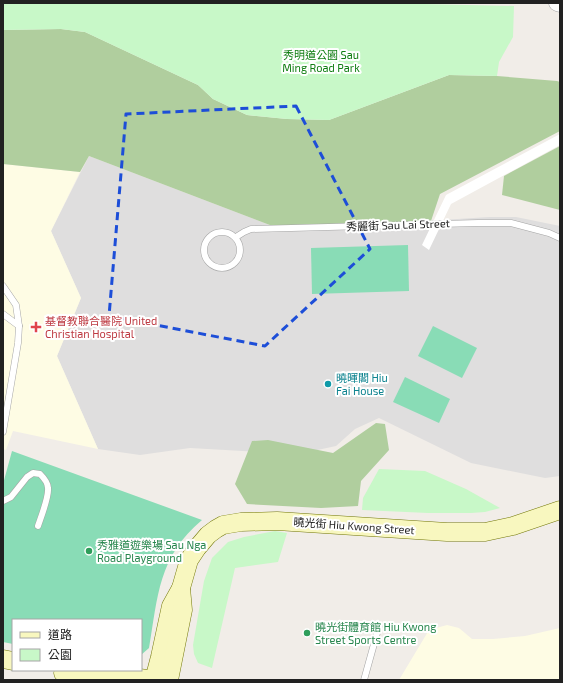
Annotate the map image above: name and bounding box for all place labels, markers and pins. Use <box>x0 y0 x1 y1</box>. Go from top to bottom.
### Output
place label: 基督教聯合醫院 United Christian Hospital <box>45 314 157 340</box>
marker: 基督教聯合醫院 United Christian Hospital <box>30 321 42 333</box>
place label: 曉暉閣 Hiu Fai House <box>336 371 388 397</box>
marker: 曉暉閣 Hiu Fai House <box>323 379 333 389</box>
place label: 秀雅道遊樂場 Sau Nga Road Playground <box>97 538 206 564</box>
marker: 秀雅道遊樂場 Sau Nga Road Playground <box>84 546 94 556</box>
place label: 曉光街體育館 Hiu Kwong Street Sports Centre <box>315 620 436 646</box>
marker: 曉光街體育館 Hiu Kwong Street Sports Centre <box>302 628 312 638</box>

